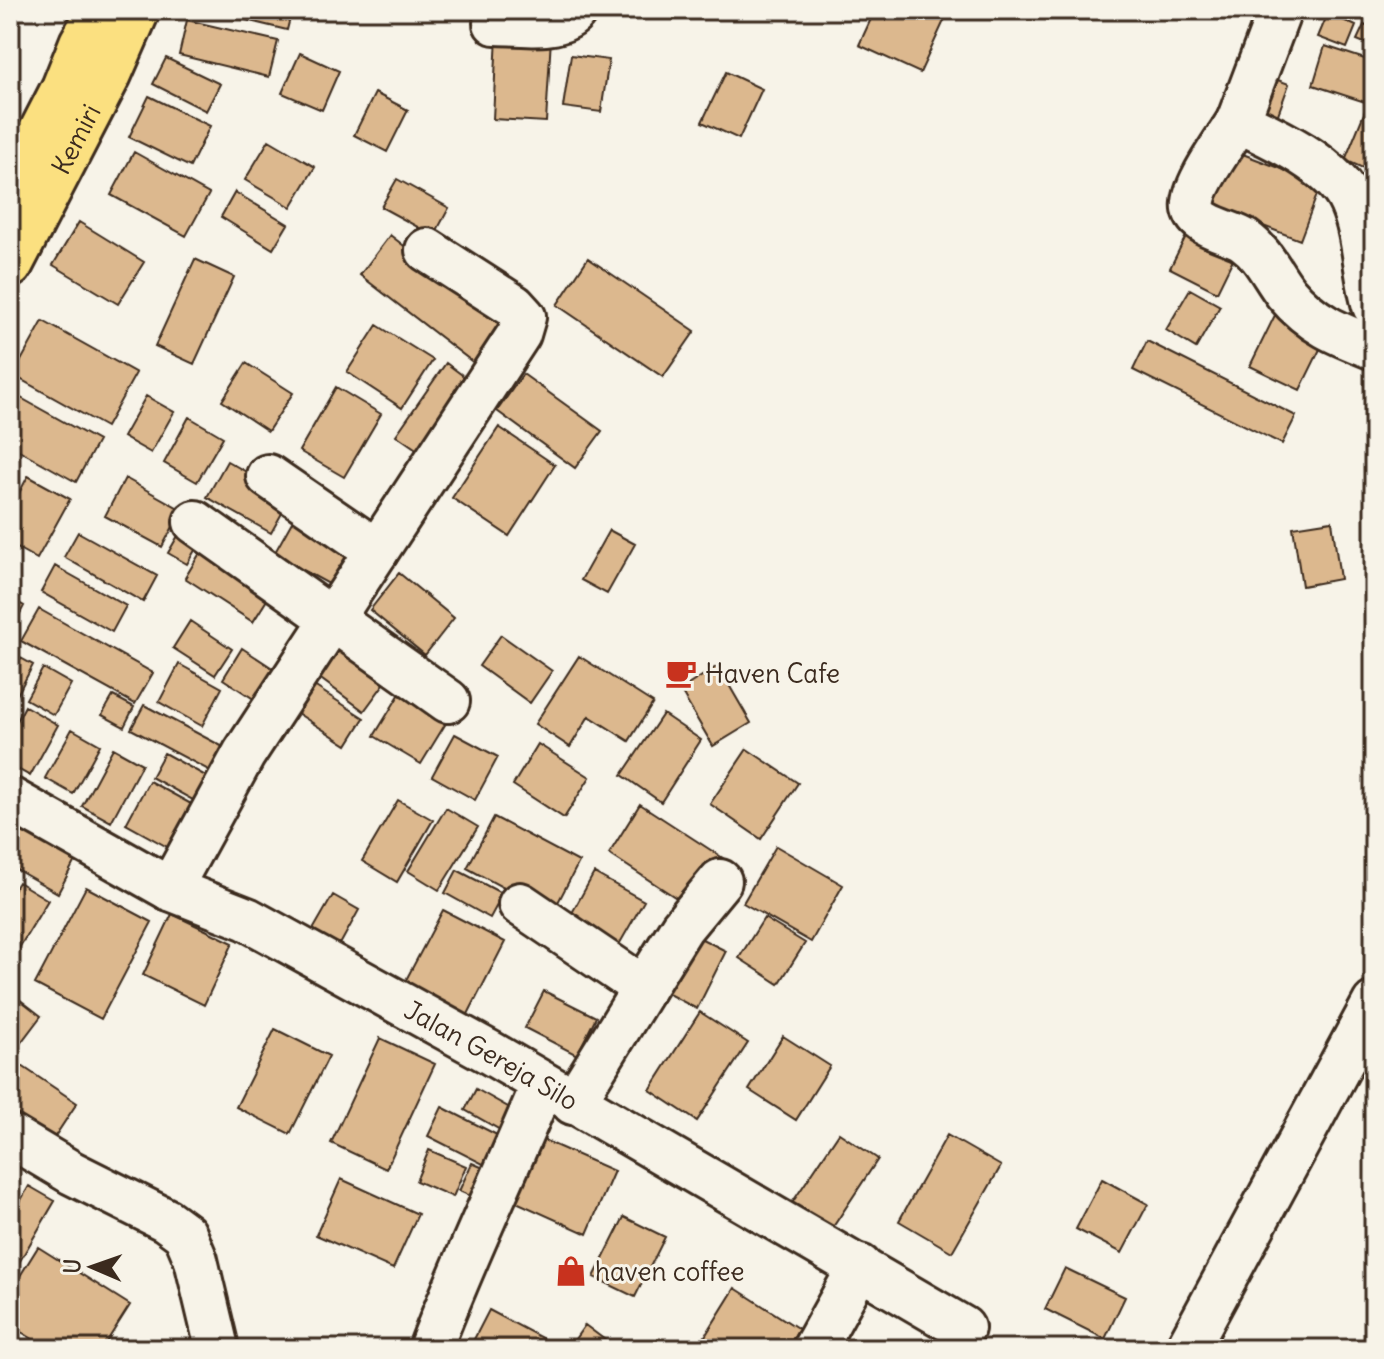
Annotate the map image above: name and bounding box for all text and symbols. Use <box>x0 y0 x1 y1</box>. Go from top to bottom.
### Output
street label: Kemiri <box>44 98 107 180</box>
cafe icon: Haven Cafe <box>664 656 698 690</box>
place label: Haven Cafe <box>705 657 840 690</box>
street label: Jalan Gereja Silo <box>399 993 584 1117</box>
north arrow <box>52 1227 132 1307</box>
shop icon: haven coffee <box>554 1254 588 1288</box>
place label: haven coffee <box>595 1255 745 1288</box>
text: U <box>58 1258 86 1274</box>

